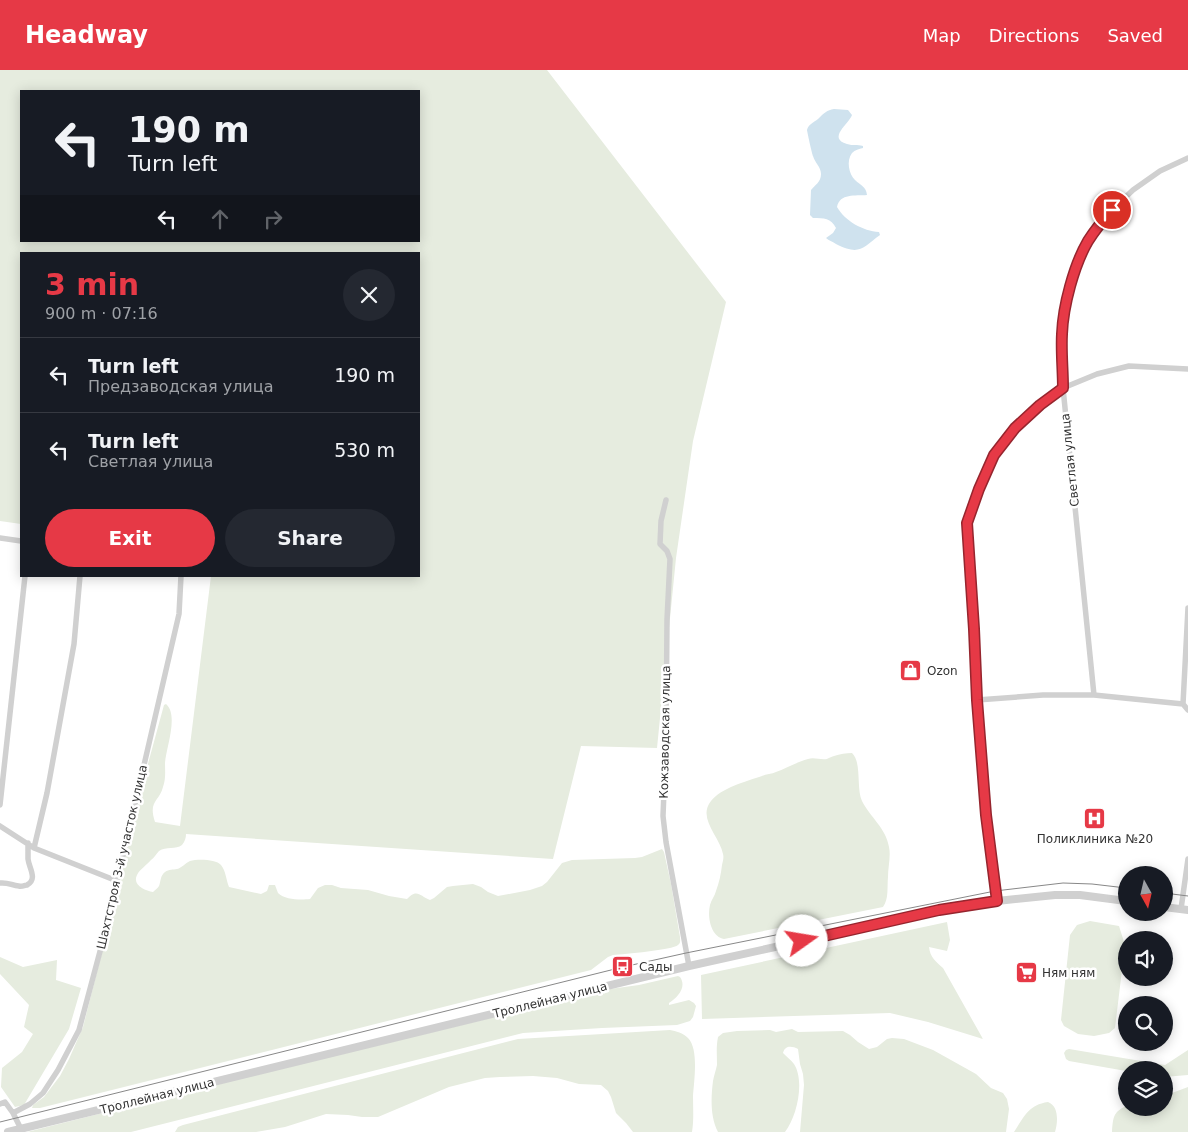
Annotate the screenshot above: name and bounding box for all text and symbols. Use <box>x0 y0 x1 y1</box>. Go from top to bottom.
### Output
text: Headway <box>25 21 148 49</box>
text: Map <box>923 25 961 46</box>
text: Directions <box>989 25 1079 46</box>
text: Saved <box>1107 25 1163 46</box>
icon: left <box>45 110 110 175</box>
text: 190 m <box>128 110 250 150</box>
text: Turn left <box>128 151 217 176</box>
pin <box>1091 189 1133 231</box>
icon: arrive <box>1098 196 1126 224</box>
icon: left <box>153 205 181 233</box>
icon: ahead <box>206 205 234 233</box>
icon: right <box>259 205 287 233</box>
text: 3 min <box>45 267 139 302</box>
button: close <box>343 269 395 321</box>
text: 900 m · 07:16 <box>45 304 158 323</box>
text: Turn left <box>88 355 179 377</box>
icon: left <box>45 361 73 389</box>
text: 190 m <box>334 364 395 386</box>
text: Предзаводская улица <box>88 377 273 396</box>
street label: Светлая улица <box>1058 413 1082 507</box>
text: Turn left <box>88 430 179 452</box>
icon: left <box>45 436 73 464</box>
text: 530 m <box>334 439 395 461</box>
text: Светлая улица <box>88 452 213 471</box>
button: Exit <box>45 509 215 567</box>
button: Share <box>225 509 395 567</box>
shop icon: Ozon <box>899 659 923 683</box>
place label: Ozon <box>927 664 958 678</box>
street label: Кожзаводская улица <box>657 665 673 799</box>
street label: Шахтстроя 3-й участок улица <box>94 763 150 951</box>
hospital icon: Поликлиника №20 <box>1083 806 1107 830</box>
place label: Поликлиника №20 <box>1037 832 1153 846</box>
north arrow <box>1118 866 1172 921</box>
map controls <box>1118 866 1173 1116</box>
position arrow <box>775 914 827 966</box>
button: sound <box>1118 931 1173 986</box>
bus stop icon: Сады <box>611 955 635 979</box>
place label: Сады <box>639 960 673 974</box>
supermarket icon: Ням ням <box>1014 961 1038 985</box>
place label: Ням ням <box>1042 966 1095 980</box>
street label: Троллейная улица <box>491 979 609 1021</box>
button: search <box>1118 996 1173 1051</box>
button: layers <box>1118 1061 1173 1116</box>
street label: Троллейная улица <box>98 1075 216 1117</box>

